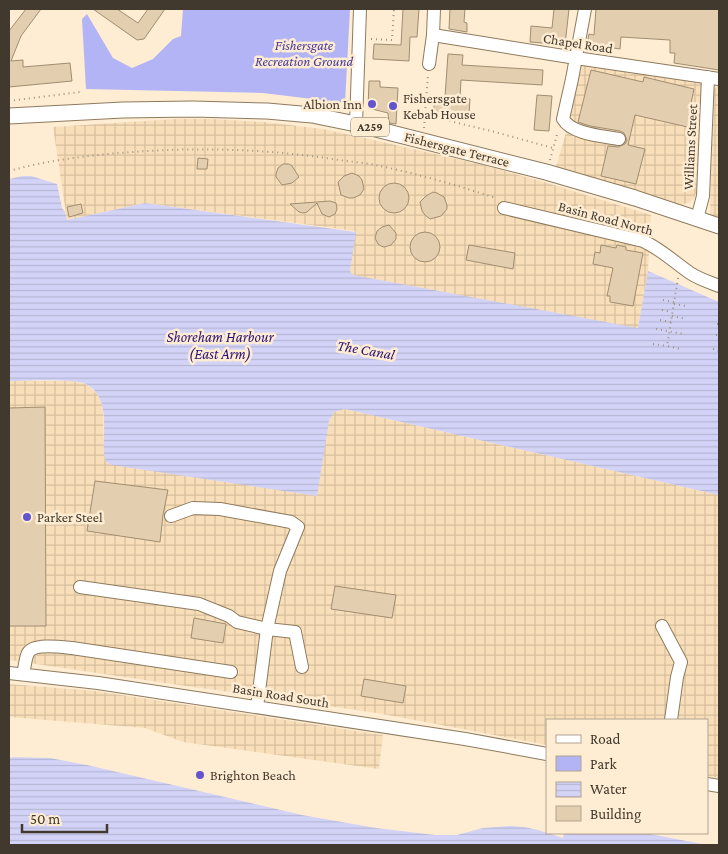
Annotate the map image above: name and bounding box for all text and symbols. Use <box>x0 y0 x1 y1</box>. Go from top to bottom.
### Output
street label: Chapel Road <box>542 30 615 57</box>
park label: Fishersgate Recreation Ground <box>255 37 353 69</box>
place label: Fishersgate Kebab House <box>403 90 476 122</box>
place label: Albion Inn <box>303 96 362 112</box>
marker: Albion Inn <box>366 98 378 110</box>
marker: Fishersgate Kebab House <box>387 100 399 112</box>
street label: Williams Street <box>680 103 700 190</box>
road number: A259 <box>351 118 389 136</box>
street label: Fishersgate Terrace <box>403 128 511 170</box>
street label: Basin Road North <box>557 198 656 238</box>
water label: Shoreham Harbour (East Arm) <box>166 329 274 363</box>
water label: The Canal <box>336 337 396 363</box>
place label: Parker Steel <box>37 509 103 525</box>
marker: Parker Steel <box>21 511 33 523</box>
street label: Basin Road South <box>232 679 331 711</box>
legend <box>546 719 708 834</box>
text: Road <box>590 731 621 747</box>
text: Park <box>590 756 617 772</box>
place label: Brighton Beach <box>210 767 296 783</box>
marker: Brighton Beach <box>194 769 206 781</box>
text: Water <box>590 781 627 797</box>
scale bar <box>22 802 108 834</box>
text: Building <box>590 806 641 823</box>
text: 50 m <box>30 811 60 827</box>

